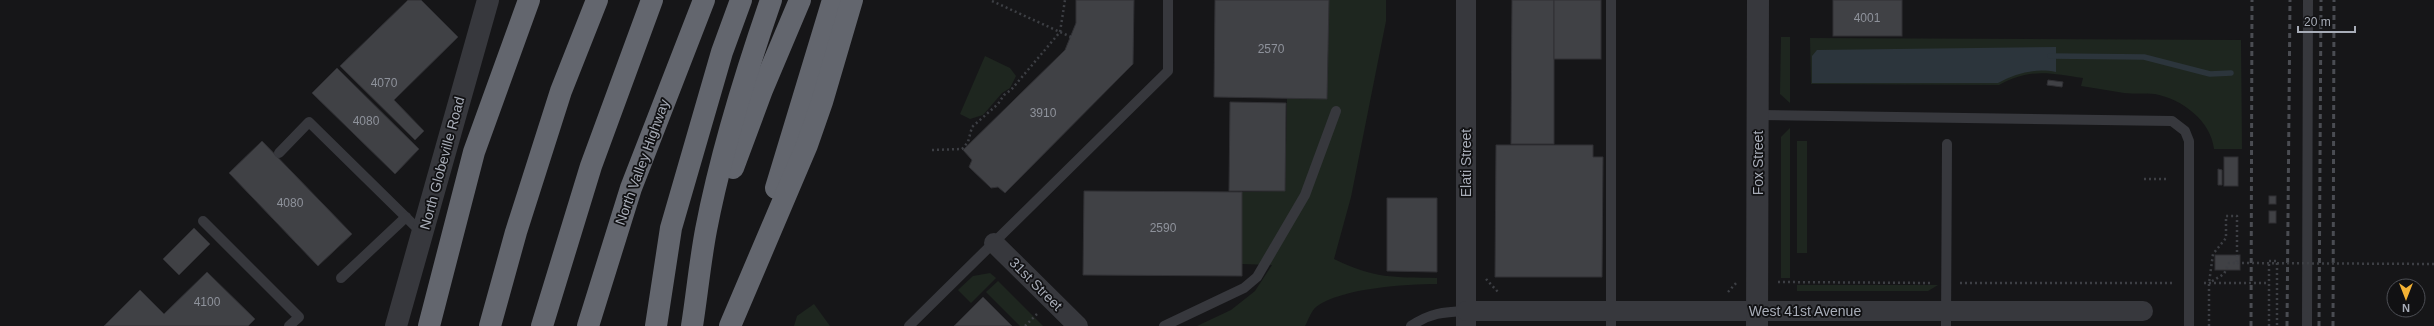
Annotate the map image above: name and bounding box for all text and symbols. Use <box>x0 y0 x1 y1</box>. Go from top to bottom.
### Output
scale bar <box>2298 8 2355 34</box>
house number: 4001 <box>1854 11 1881 25</box>
text: 20 m <box>2304 15 2331 29</box>
house number: 2570 <box>1258 42 1285 56</box>
house number: 4070 <box>371 76 398 90</box>
street label: North Globeville Road <box>417 95 467 231</box>
street label: North Valley Highway <box>612 97 672 227</box>
house number: 3910 <box>1030 106 1057 120</box>
house number: 4080 <box>353 114 380 128</box>
street label: Elati Street <box>1458 129 1474 197</box>
street label: Fox Street <box>1750 131 1766 195</box>
house number: 4080 <box>277 196 304 210</box>
house number: 2590 <box>1150 221 1177 235</box>
street label: 31st Street <box>1006 254 1066 314</box>
north arrow <box>2386 278 2426 318</box>
house number: 4100 <box>194 295 221 309</box>
text: N <box>2402 302 2410 314</box>
street label: West 41st Avenue <box>1749 303 1861 319</box>

